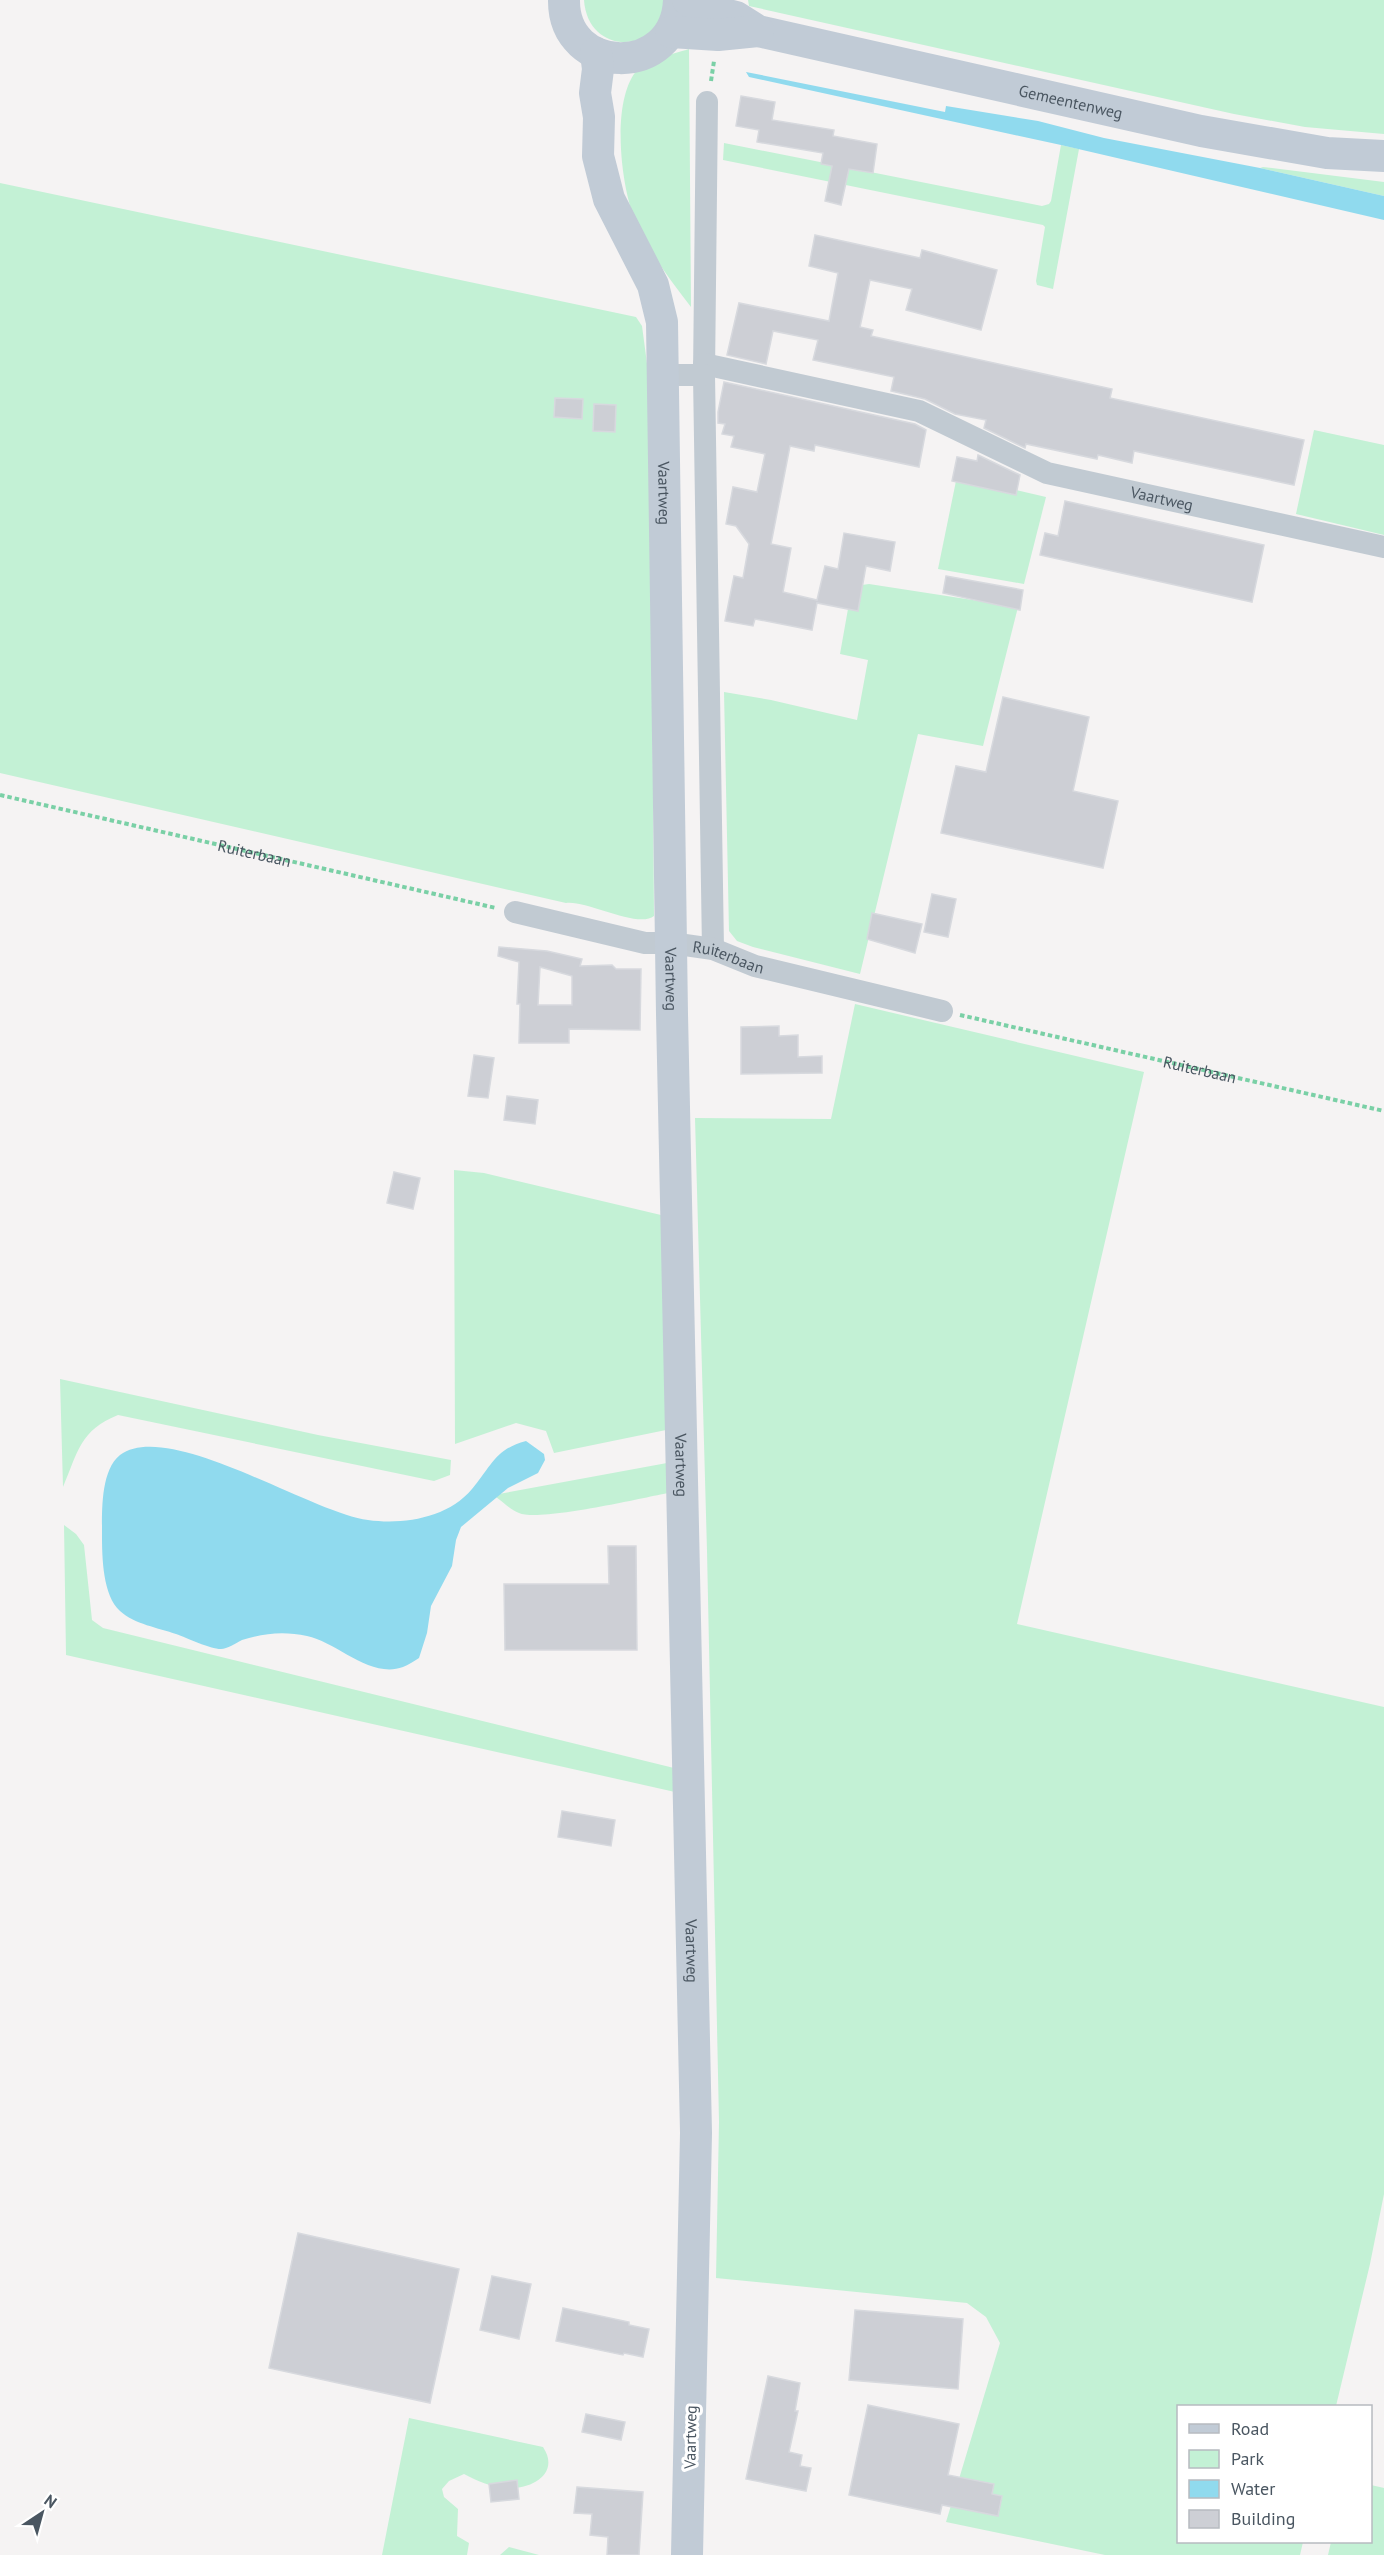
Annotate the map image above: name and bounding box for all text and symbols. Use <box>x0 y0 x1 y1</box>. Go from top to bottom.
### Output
street label: Gemeentenweg <box>1017 80 1125 123</box>
street label: Vaartweg <box>654 460 675 525</box>
street label: Vaartweg <box>1128 481 1195 515</box>
street label: Ruiterbaan <box>216 835 293 871</box>
street label: Ruiterbaan <box>692 936 766 978</box>
street label: Vaartweg <box>661 946 682 1011</box>
street label: Ruiterbaan <box>1161 1051 1238 1087</box>
street label: Vaartweg <box>671 1432 692 1497</box>
street label: Vaartweg <box>681 1918 703 1983</box>
street label: Vaartweg <box>679 2405 701 2470</box>
legend <box>1177 2405 1372 2543</box>
text: Road <box>1231 2417 1269 2440</box>
text: Park <box>1231 2447 1264 2470</box>
text: Water <box>1231 2477 1275 2500</box>
north arrow <box>12 2483 72 2543</box>
text: N <box>41 2490 61 2512</box>
text: Building <box>1231 2507 1295 2530</box>

